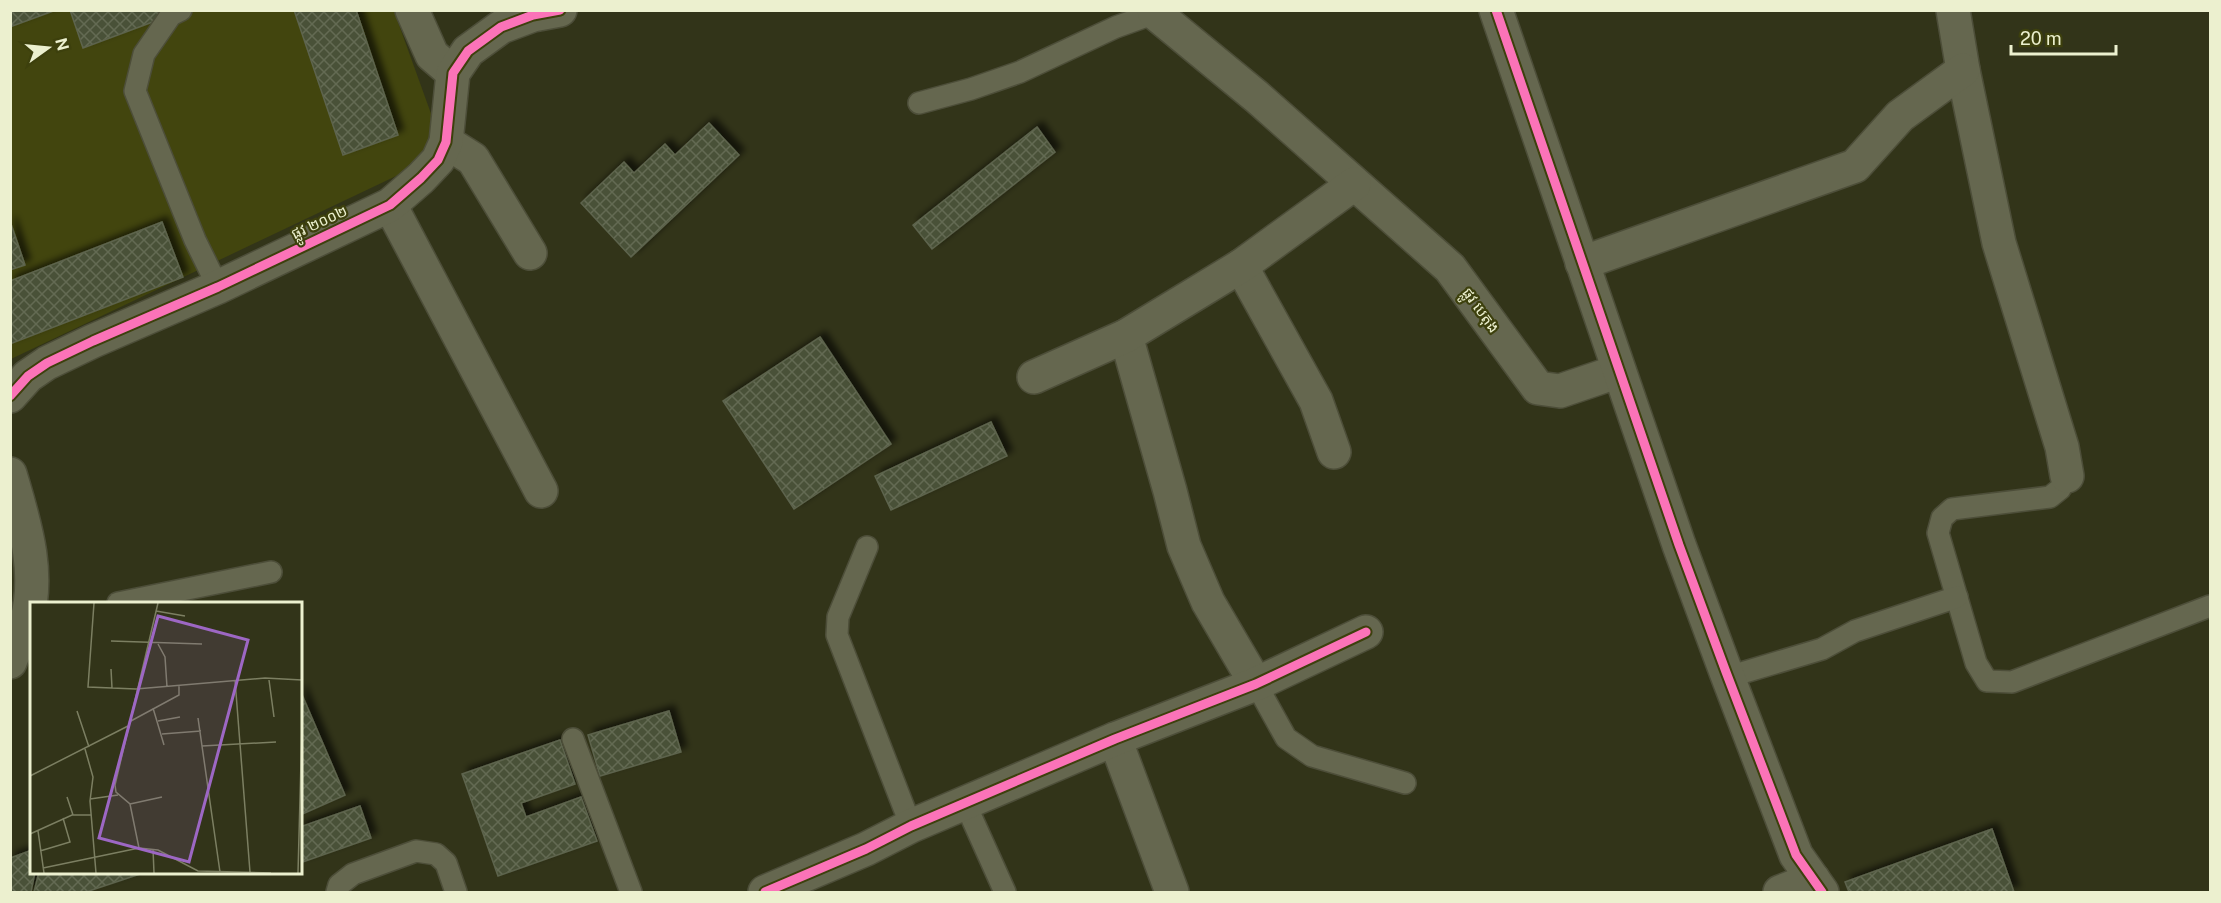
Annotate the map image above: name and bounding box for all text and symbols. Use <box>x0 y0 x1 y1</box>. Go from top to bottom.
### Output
north arrow <box>18 18 78 78</box>
scale bar <box>2011 18 2116 56</box>
text: 20 m <box>2020 28 2062 49</box>
text: N <box>51 36 73 53</box>
street label: ផ្លូវ ២០០២ <box>288 202 352 247</box>
street label: ផ្លូវ បេតុង <box>1455 284 1503 339</box>
inset map <box>30 602 302 873</box>

